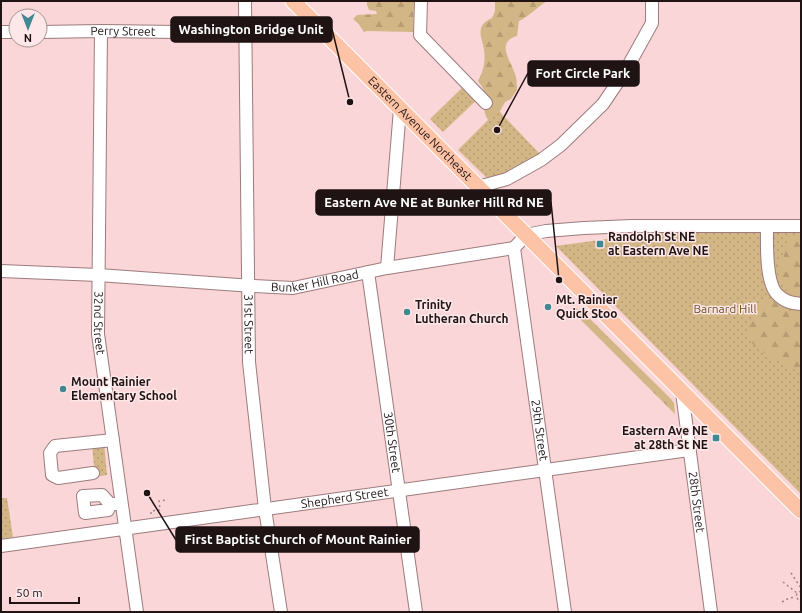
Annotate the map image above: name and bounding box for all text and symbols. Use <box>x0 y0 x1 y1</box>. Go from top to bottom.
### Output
north arrow <box>8 8 48 48</box>
callout: Washington Bridge Unit <box>171 17 332 42</box>
text: Washington Bridge Unit <box>178 22 324 36</box>
street label: Perry Street <box>90 24 156 38</box>
text: N <box>24 32 32 44</box>
callout: Fort Circle Park <box>528 61 639 86</box>
text: Fort Circle Park <box>536 66 631 80</box>
street label: Eastern Avenue Northeast <box>366 74 475 183</box>
callout: Eastern Ave NE at Bunker Hill Rd NE <box>316 190 551 215</box>
text: Eastern Ave NE at Bunker Hill Rd NE <box>324 195 544 209</box>
place label: Randolph St NE at Eastern Ave NE <box>608 230 709 257</box>
marker: Randolph St NE at Eastern Ave NE <box>595 239 605 249</box>
street label: Bunker Hill Road <box>271 267 360 294</box>
street label: 32nd Street <box>92 291 108 356</box>
place label: Mt. Rainier Quick Stoo <box>556 293 618 320</box>
street label: 31st Street <box>242 294 256 354</box>
place label: Trinity Lutheran Church <box>415 298 508 325</box>
marker: Mt. Rainier Quick Stoo <box>543 302 553 312</box>
park label: Barnard Hill <box>693 302 757 315</box>
marker: Trinity Lutheran Church <box>402 307 412 317</box>
place label: Mount Rainier Elementary School <box>71 375 177 402</box>
marker: Mount Rainier Elementary School <box>58 384 68 394</box>
street label: 29th Street <box>529 399 551 462</box>
street label: 30th Street <box>382 411 403 474</box>
place label: Eastern Ave NE at 28th St NE <box>622 424 708 451</box>
marker: Eastern Ave NE at 28th St NE <box>711 433 721 443</box>
street label: 28th Street <box>687 471 707 534</box>
street label: Shepherd Street <box>300 485 389 510</box>
callout: First Baptist Church of Mount Rainier <box>176 527 419 552</box>
text: First Baptist Church of Mount Rainier <box>185 532 412 546</box>
scale bar <box>10 579 79 605</box>
text: 50 m <box>16 586 43 599</box>

